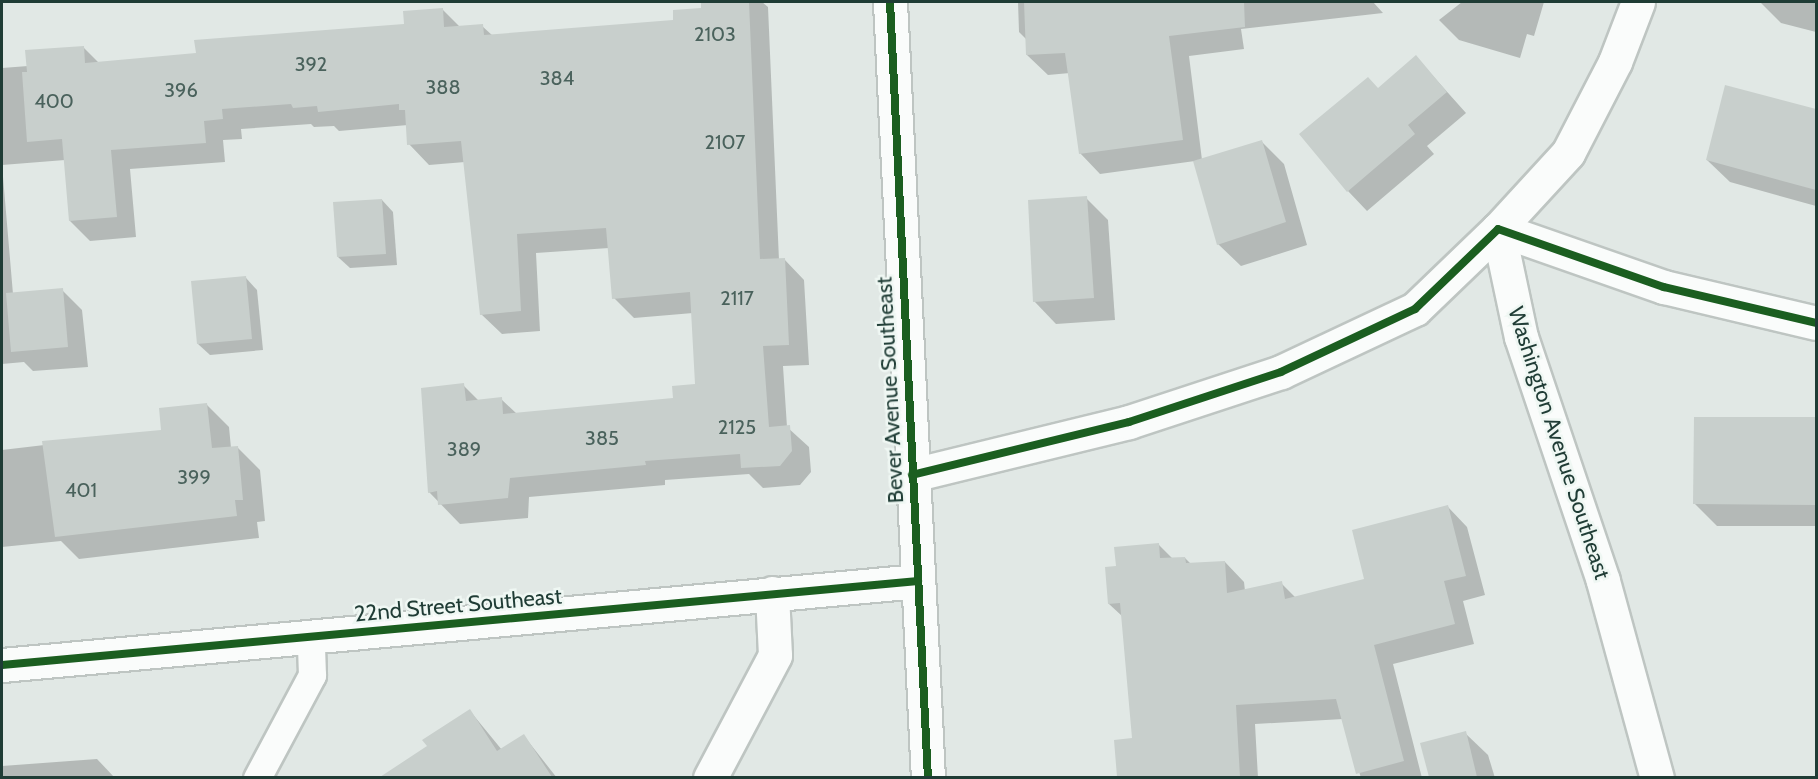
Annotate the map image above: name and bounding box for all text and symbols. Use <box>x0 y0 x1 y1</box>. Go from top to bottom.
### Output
house number: 2103 <box>694 22 736 46</box>
house number: 392 <box>295 52 327 76</box>
house number: 384 <box>540 66 574 90</box>
house number: 388 <box>425 75 461 99</box>
house number: 396 <box>164 78 198 102</box>
house number: 400 <box>34 89 74 113</box>
house number: 2107 <box>705 130 745 154</box>
street label: Bever Avenue Southeast <box>871 276 909 504</box>
house number: 2117 <box>720 286 754 310</box>
street label: Washington Avenue Southeast <box>1502 303 1616 583</box>
house number: 2125 <box>718 415 756 439</box>
house number: 385 <box>585 426 619 450</box>
house number: 389 <box>447 437 481 461</box>
house number: 399 <box>177 465 211 489</box>
house number: 401 <box>65 478 97 502</box>
street label: 22nd Street Southeast <box>353 583 563 627</box>

